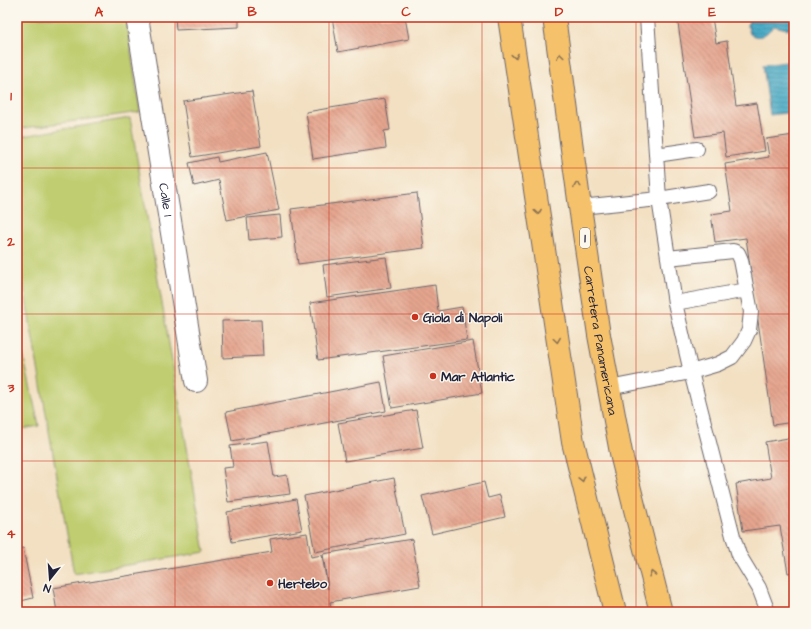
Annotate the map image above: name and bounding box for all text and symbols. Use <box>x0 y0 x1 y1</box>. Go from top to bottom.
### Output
text: A <box>95 3 104 21</box>
text: B <box>247 3 257 21</box>
text: C <box>401 3 411 21</box>
text: D <box>555 3 564 21</box>
text: E <box>708 3 716 21</box>
one-way arrow <box>510 52 519 59</box>
one-way arrow <box>556 53 565 59</box>
text: 1 <box>10 87 12 105</box>
street label: Calle 1 <box>154 182 177 218</box>
one-way arrow <box>573 182 582 188</box>
one-way arrow <box>533 209 542 215</box>
road number: 1 <box>580 228 590 248</box>
text: 2 <box>6 233 15 251</box>
street label: Carretera Panamericana <box>579 265 622 417</box>
place label: Giola di Napoli <box>423 309 503 328</box>
marker: Giola di Napoli <box>410 312 420 322</box>
one-way arrow <box>553 337 561 343</box>
place label: Mar Atlantic <box>441 368 516 386</box>
marker: Mar Atlantic <box>428 371 438 381</box>
text: 3 <box>7 379 15 397</box>
one-way arrow <box>577 476 586 483</box>
text: 4 <box>7 525 16 543</box>
north arrow <box>30 559 70 599</box>
one-way arrow <box>648 571 657 578</box>
place label: Hertebo <box>278 575 328 593</box>
marker: Hertebo <box>265 578 275 588</box>
text: N <box>42 580 53 596</box>

